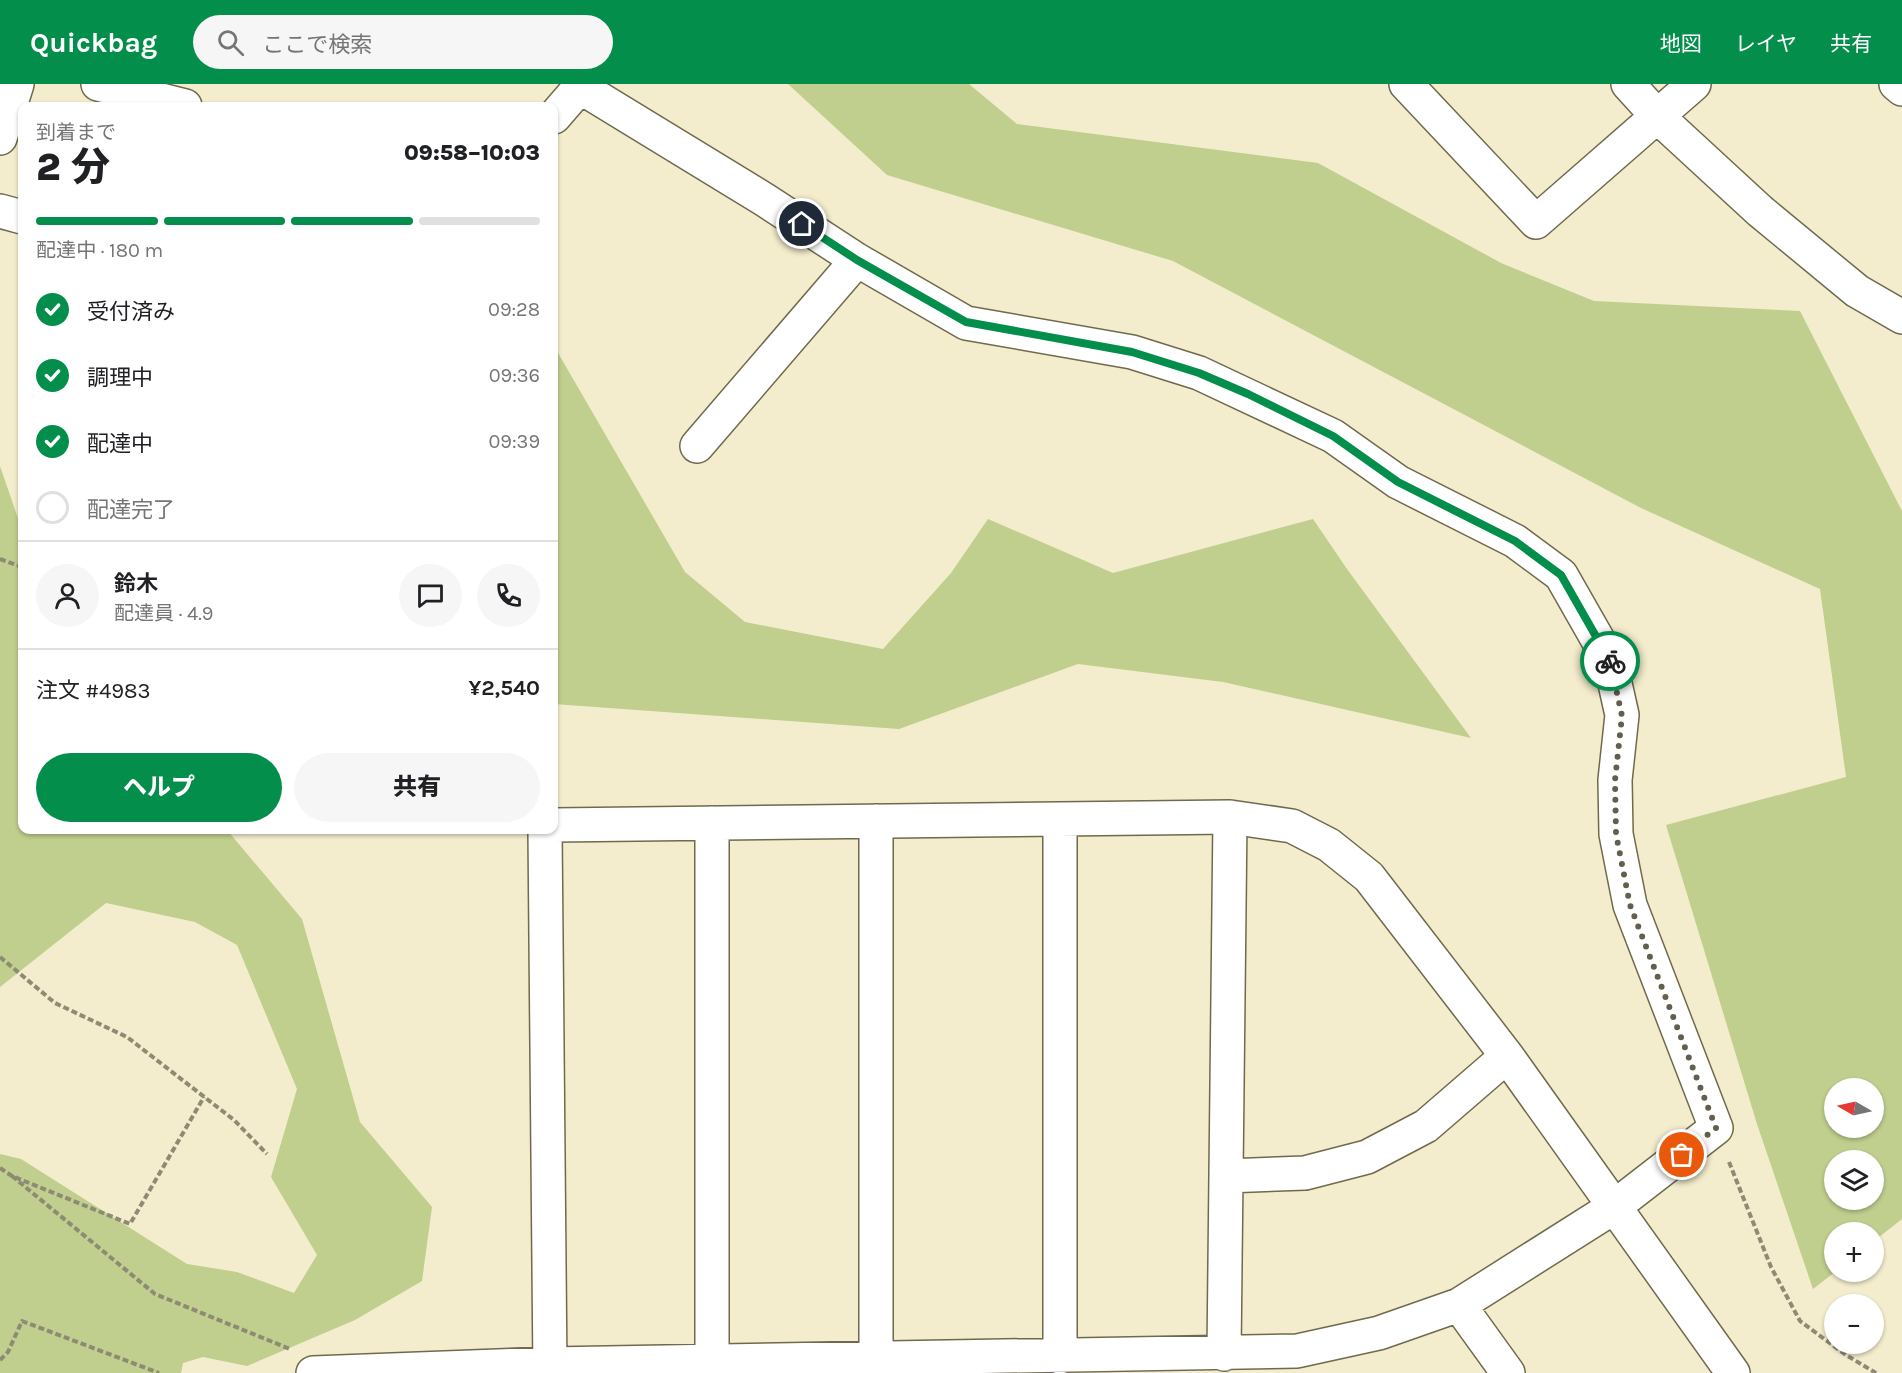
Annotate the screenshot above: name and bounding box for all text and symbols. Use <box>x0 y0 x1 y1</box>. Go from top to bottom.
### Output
search box <box>193 15 613 69</box>
text: Quickbag <box>30 26 157 59</box>
icon: search <box>214 26 247 59</box>
text: ここで検索 <box>262 32 372 58</box>
text: 地図 <box>1660 32 1702 56</box>
text: レイヤ <box>1735 32 1797 56</box>
text: 共有 <box>1830 32 1872 56</box>
text: 到着まで <box>36 121 116 144</box>
text: 09:58–10:03 <box>404 140 540 166</box>
text: 2 分 <box>36 144 110 190</box>
pin <box>776 198 827 249</box>
icon: home <box>785 207 818 240</box>
text: 配達中 · 180 m <box>36 239 163 262</box>
icon: check <box>36 293 69 326</box>
text: 09:28 <box>488 298 540 321</box>
text: 受付済み <box>87 299 175 325</box>
icon: check <box>36 359 69 392</box>
text: 09:36 <box>489 364 540 387</box>
text: 調理中 <box>87 365 153 391</box>
icon: check <box>36 425 69 458</box>
text: 09:39 <box>489 430 540 453</box>
text: 配達中 <box>87 431 153 457</box>
text: 配達完了 <box>87 497 175 523</box>
button: person <box>36 564 99 627</box>
button: chat <box>399 564 462 627</box>
button: phone <box>477 564 540 627</box>
text: 鈴木 <box>114 571 158 597</box>
text: 配達員 · 4.9 <box>114 602 213 625</box>
courier <box>1580 631 1640 691</box>
icon: bike <box>1594 645 1627 678</box>
text: ¥2,540 <box>468 675 540 701</box>
text: 注文 #4983 <box>36 678 151 704</box>
button: ヘルプ <box>36 753 282 822</box>
button: 共有 <box>294 753 540 822</box>
north arrow <box>1824 1078 1884 1138</box>
map controls <box>1824 1078 1884 1354</box>
pin <box>1656 1129 1707 1180</box>
icon: bag <box>1665 1138 1698 1171</box>
button: layers <box>1824 1150 1884 1210</box>
button: + <box>1824 1222 1884 1282</box>
button: − <box>1824 1294 1884 1354</box>

